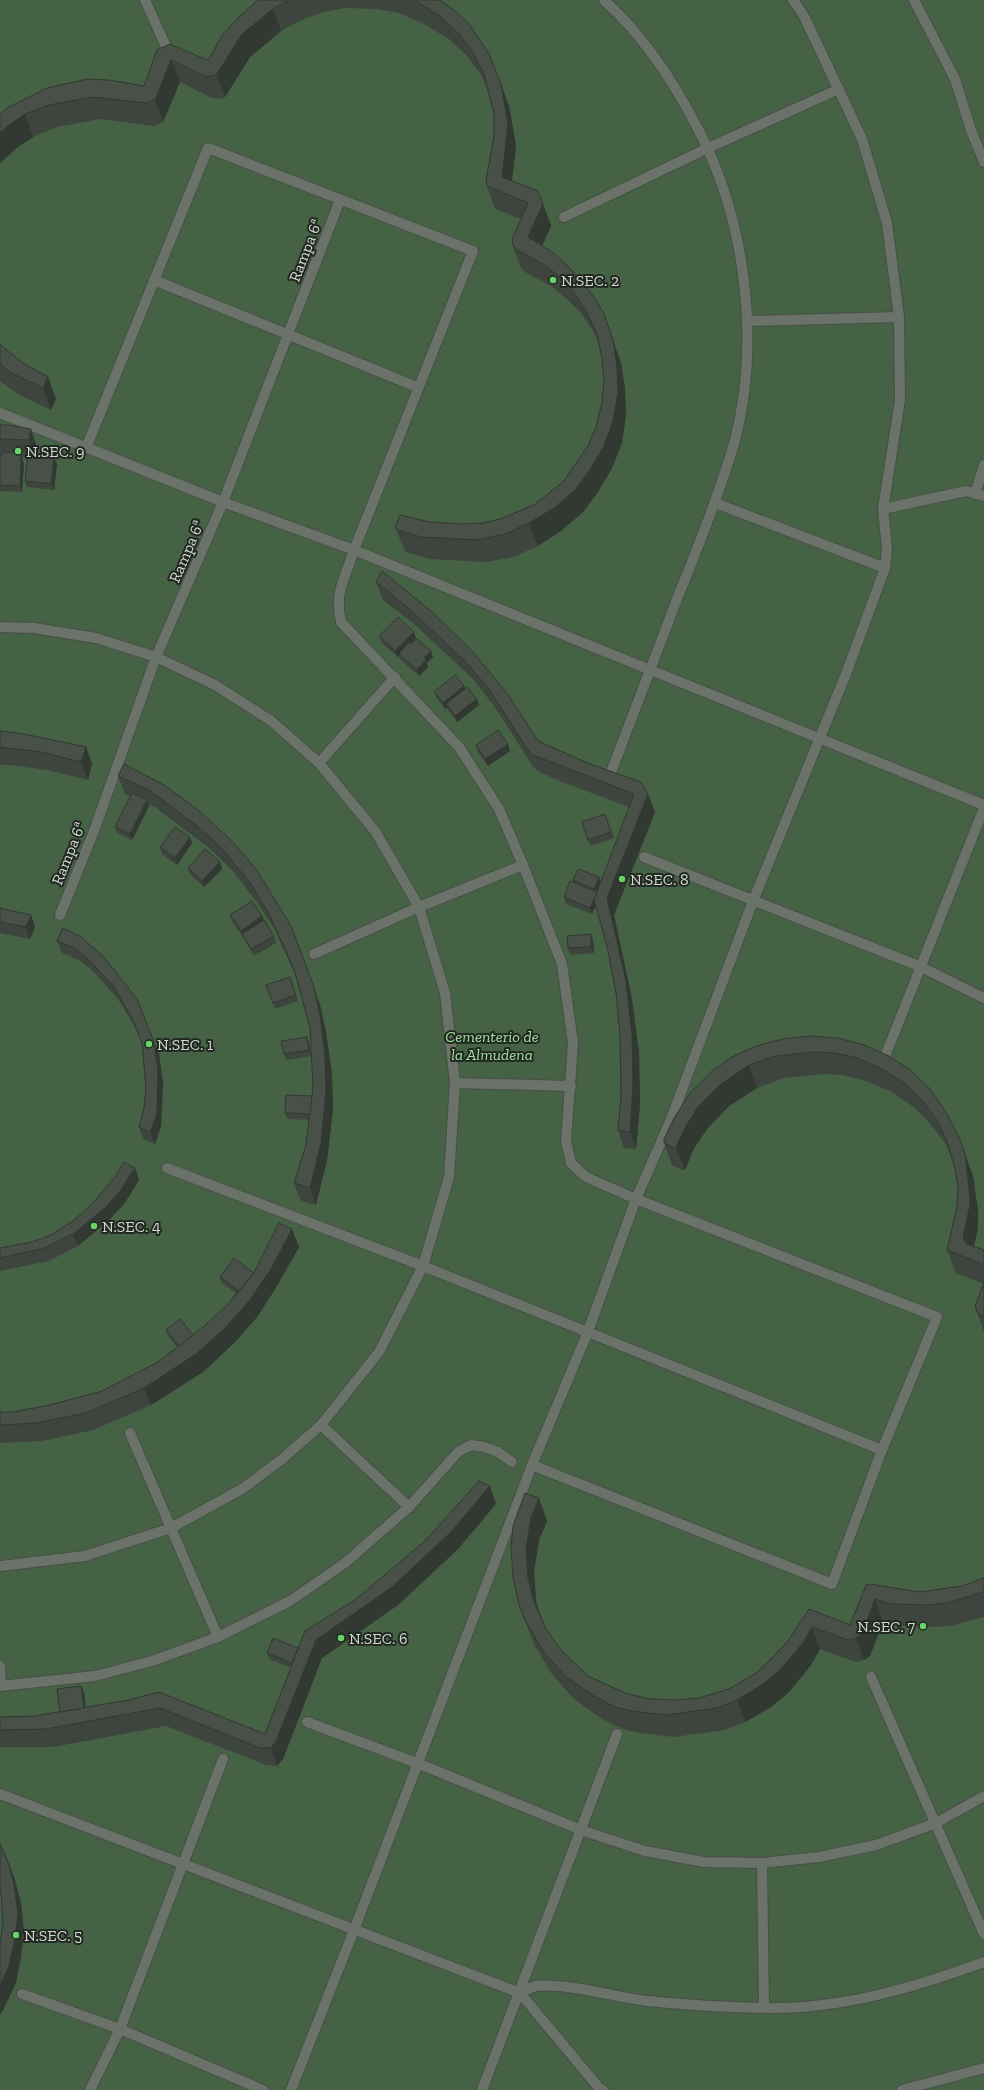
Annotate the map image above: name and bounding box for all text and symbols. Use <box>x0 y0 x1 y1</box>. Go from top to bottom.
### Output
street label: Rampa 6ª <box>285 216 326 284</box>
place label: N.SEC. 2 <box>561 271 619 290</box>
marker: N.SEC. 2 <box>548 275 558 285</box>
place label: N.SEC. 9 <box>26 442 85 461</box>
marker: N.SEC. 9 <box>13 446 23 456</box>
street label: Rampa 6ª <box>165 517 208 585</box>
street label: Rampa 6ª <box>47 819 90 887</box>
place label: N.SEC. 8 <box>630 870 689 889</box>
marker: N.SEC. 8 <box>617 874 627 884</box>
park label: Cementerio de la Almudena <box>445 1027 539 1064</box>
place label: N.SEC. 1 <box>157 1035 213 1054</box>
marker: N.SEC. 1 <box>144 1039 154 1049</box>
place label: N.SEC. 4 <box>102 1217 161 1236</box>
marker: N.SEC. 4 <box>89 1221 99 1231</box>
place label: N.SEC. 7 <box>857 1617 915 1636</box>
marker: N.SEC. 7 <box>918 1621 928 1631</box>
place label: N.SEC. 6 <box>349 1629 408 1648</box>
marker: N.SEC. 6 <box>336 1633 346 1643</box>
place label: N.SEC. 5 <box>24 1926 82 1945</box>
marker: N.SEC. 5 <box>11 1930 21 1940</box>

